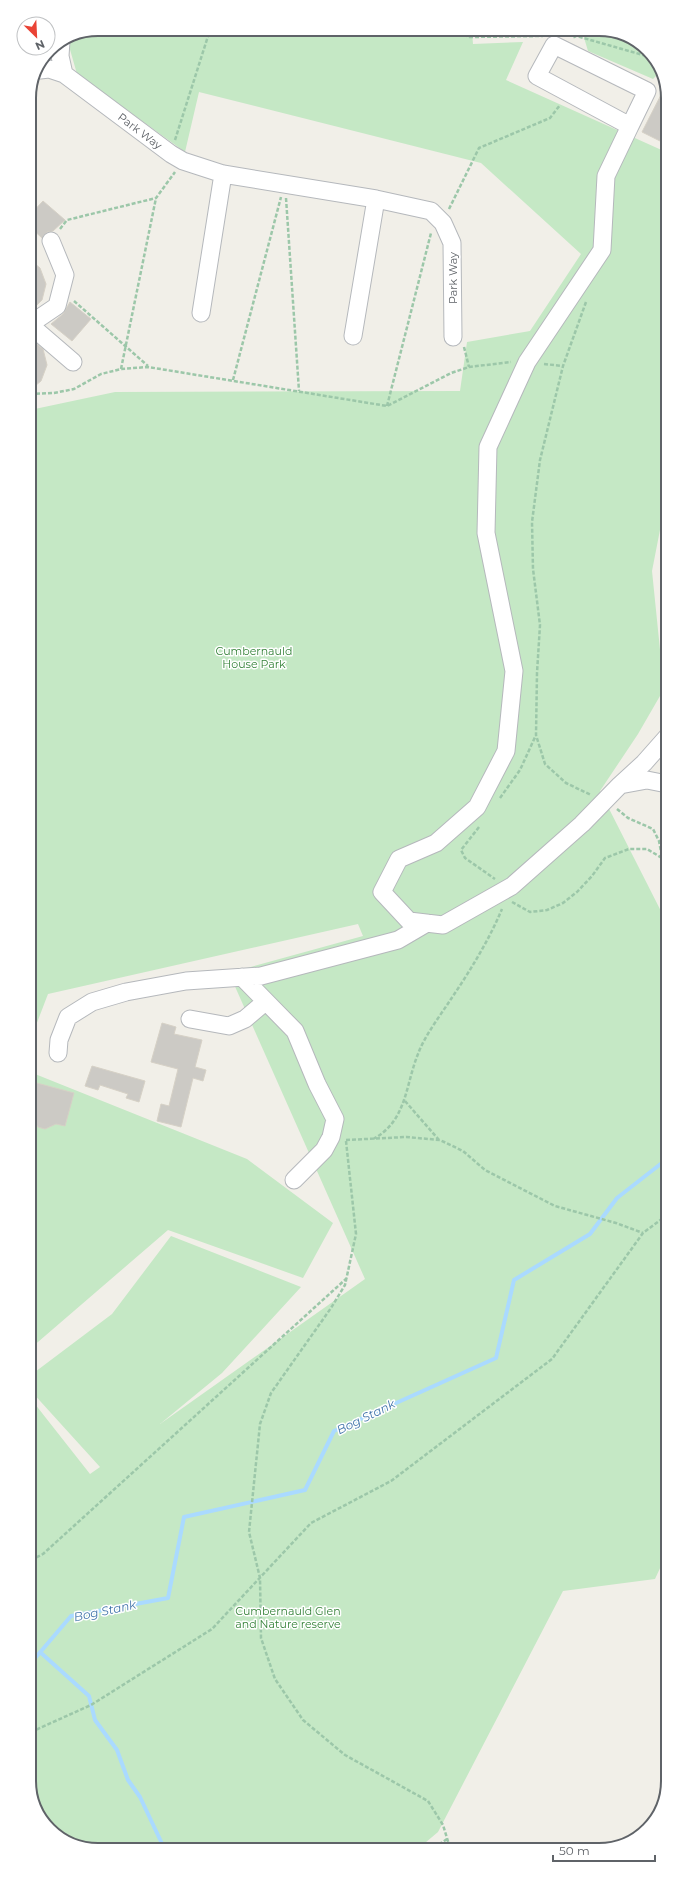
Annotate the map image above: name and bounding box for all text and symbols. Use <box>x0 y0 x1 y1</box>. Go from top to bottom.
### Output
north arrow <box>16 16 56 56</box>
text: N <box>33 37 47 53</box>
street label: Park Way <box>115 110 165 152</box>
street label: Park Way <box>446 252 460 304</box>
park label: Cumbernauld House Park <box>216 644 292 671</box>
water label: Bog Stank <box>334 1396 398 1437</box>
water label: Bog Stank <box>72 1596 138 1624</box>
park label: Cumbernauld Glen and Nature reserve <box>235 1604 341 1631</box>
scale bar <box>553 1837 655 1863</box>
text: 50 m <box>559 1843 590 1858</box>

